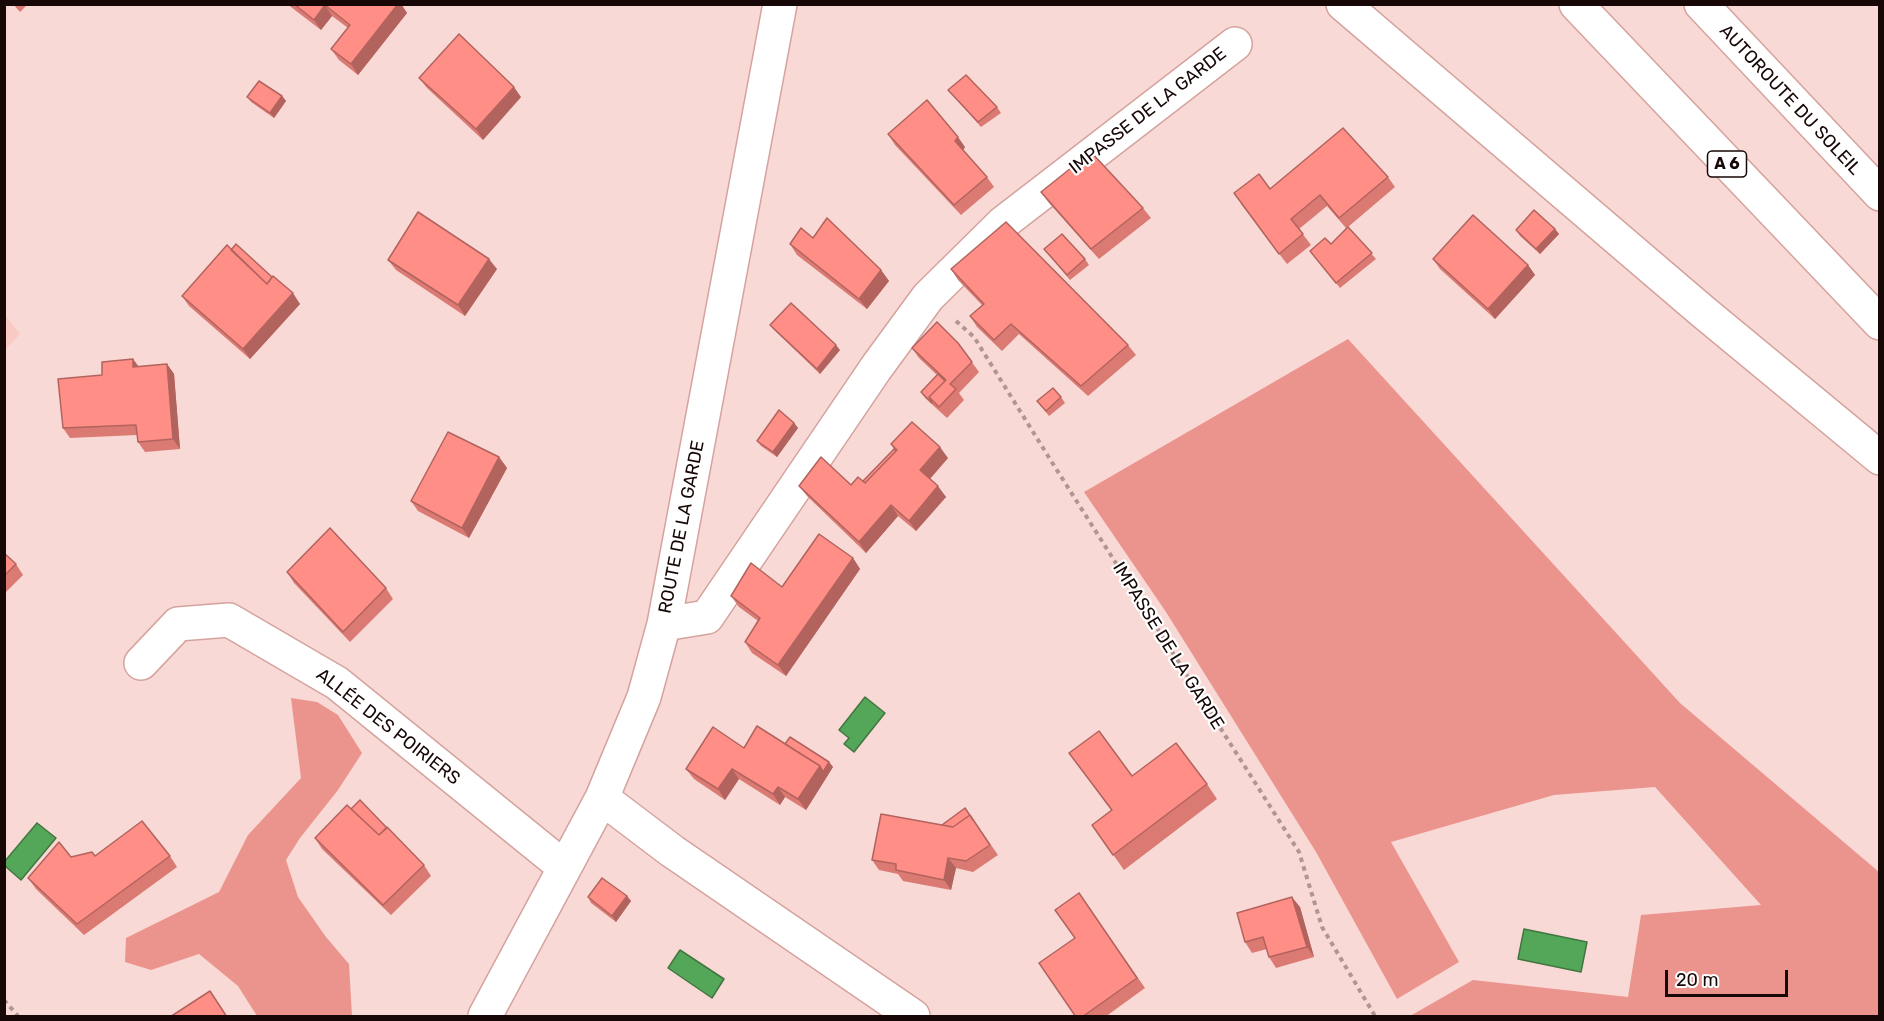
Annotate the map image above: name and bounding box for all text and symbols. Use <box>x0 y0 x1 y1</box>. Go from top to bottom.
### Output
street label: AUTOROUTE DU SOLEIL <box>1715 20 1865 180</box>
street label: IMPASSE DE LA GARDE <box>1065 43 1231 179</box>
road number: A 6 <box>1708 151 1746 177</box>
street label: ROUTE DE LA GARDE <box>655 439 709 615</box>
street label: IMPASSE DE LA GARDE <box>1108 558 1228 734</box>
street label: ALLÉE DES POIRIERS <box>312 664 464 790</box>
scale bar <box>1668 958 1791 996</box>
text: 20 m <box>1676 969 1718 991</box>

